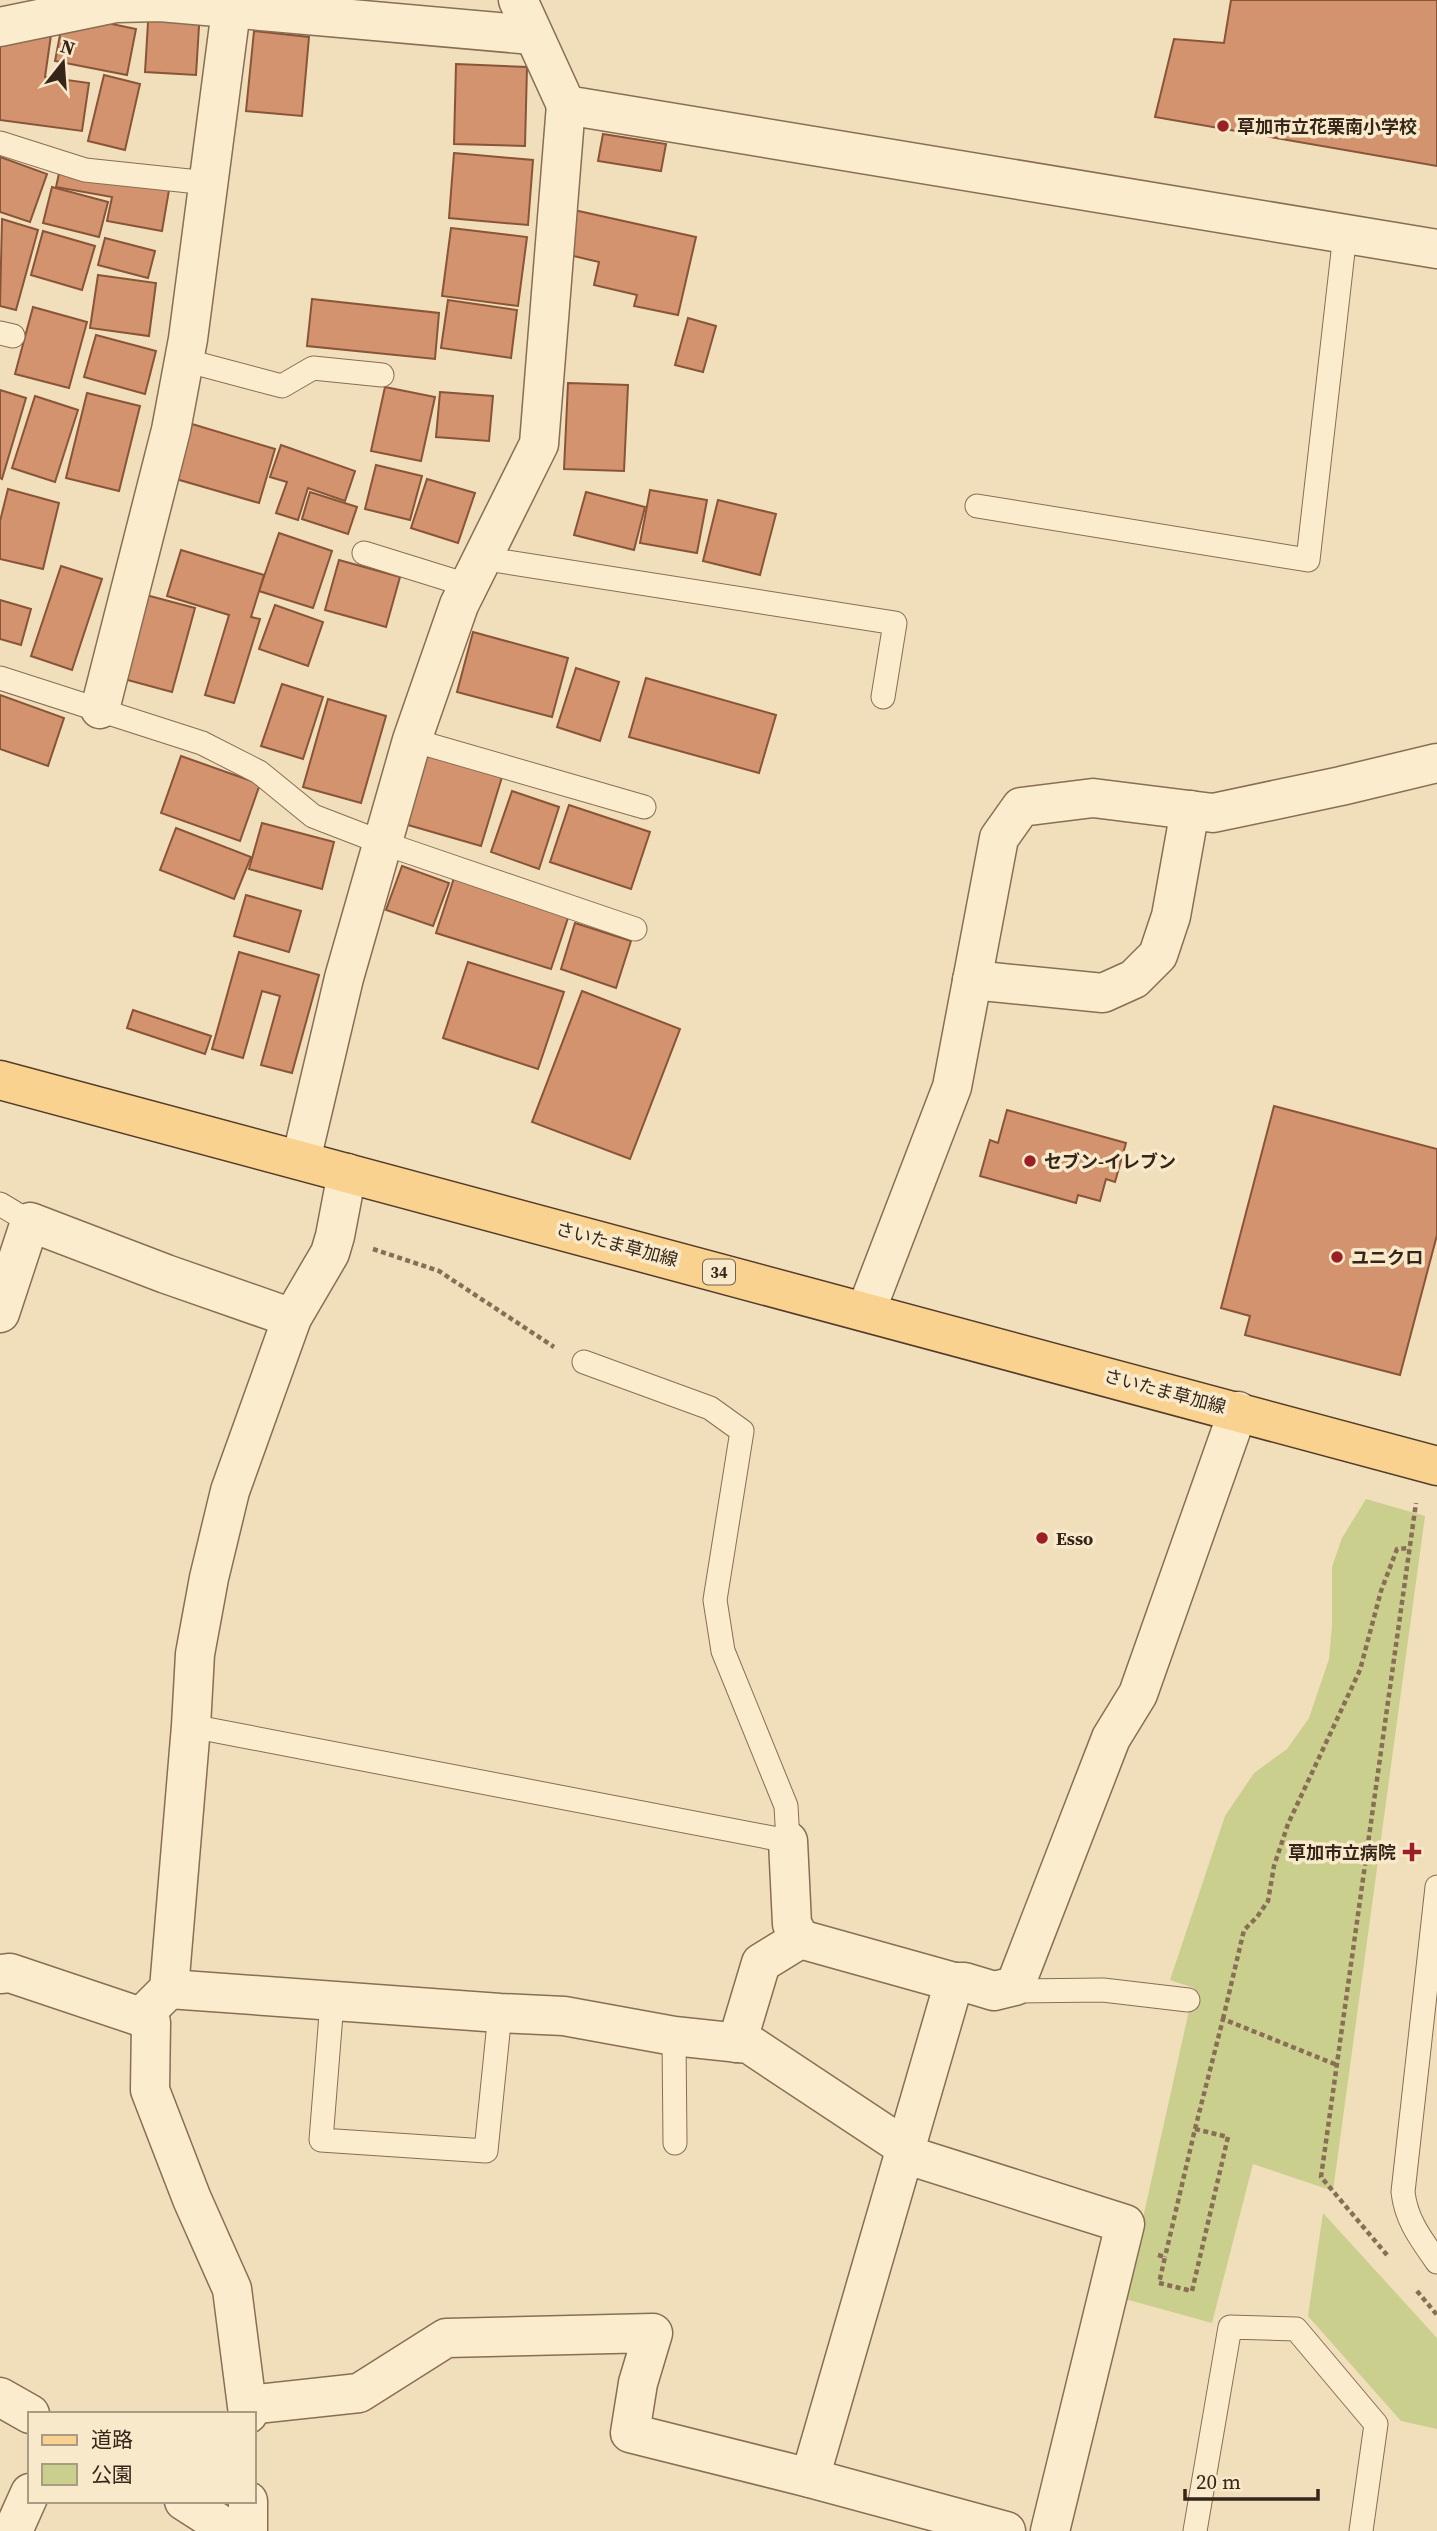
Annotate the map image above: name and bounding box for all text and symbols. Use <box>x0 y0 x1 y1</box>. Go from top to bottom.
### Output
north arrow <box>28 28 98 98</box>
text: N <box>58 32 79 61</box>
place label: 草加市立花栗南小学校 <box>1237 114 1417 139</box>
marker: 草加市立花栗南小学校 <box>1215 118 1231 134</box>
place label: セブン-イレブン <box>1044 1149 1176 1174</box>
marker: セブン-イレブン <box>1022 1153 1038 1169</box>
street label: さいたま草加線 <box>553 1216 681 1272</box>
place label: ユニクロ <box>1351 1245 1423 1270</box>
marker: ユニクロ <box>1329 1249 1345 1265</box>
road number: 34 <box>703 1260 735 1284</box>
street label: さいたま草加線 <box>1101 1363 1229 1419</box>
place label: Esso <box>1056 1526 1093 1551</box>
marker: Esso <box>1034 1530 1050 1546</box>
place label: 草加市立病院 <box>1288 1840 1396 1865</box>
marker: 草加市立病院 <box>1402 1842 1422 1862</box>
legend <box>28 2412 256 2503</box>
text: 道路 <box>91 2425 133 2454</box>
scale bar <box>1185 2458 1318 2502</box>
text: 公園 <box>91 2460 133 2489</box>
text: 20 m <box>1196 2467 1241 2496</box>

